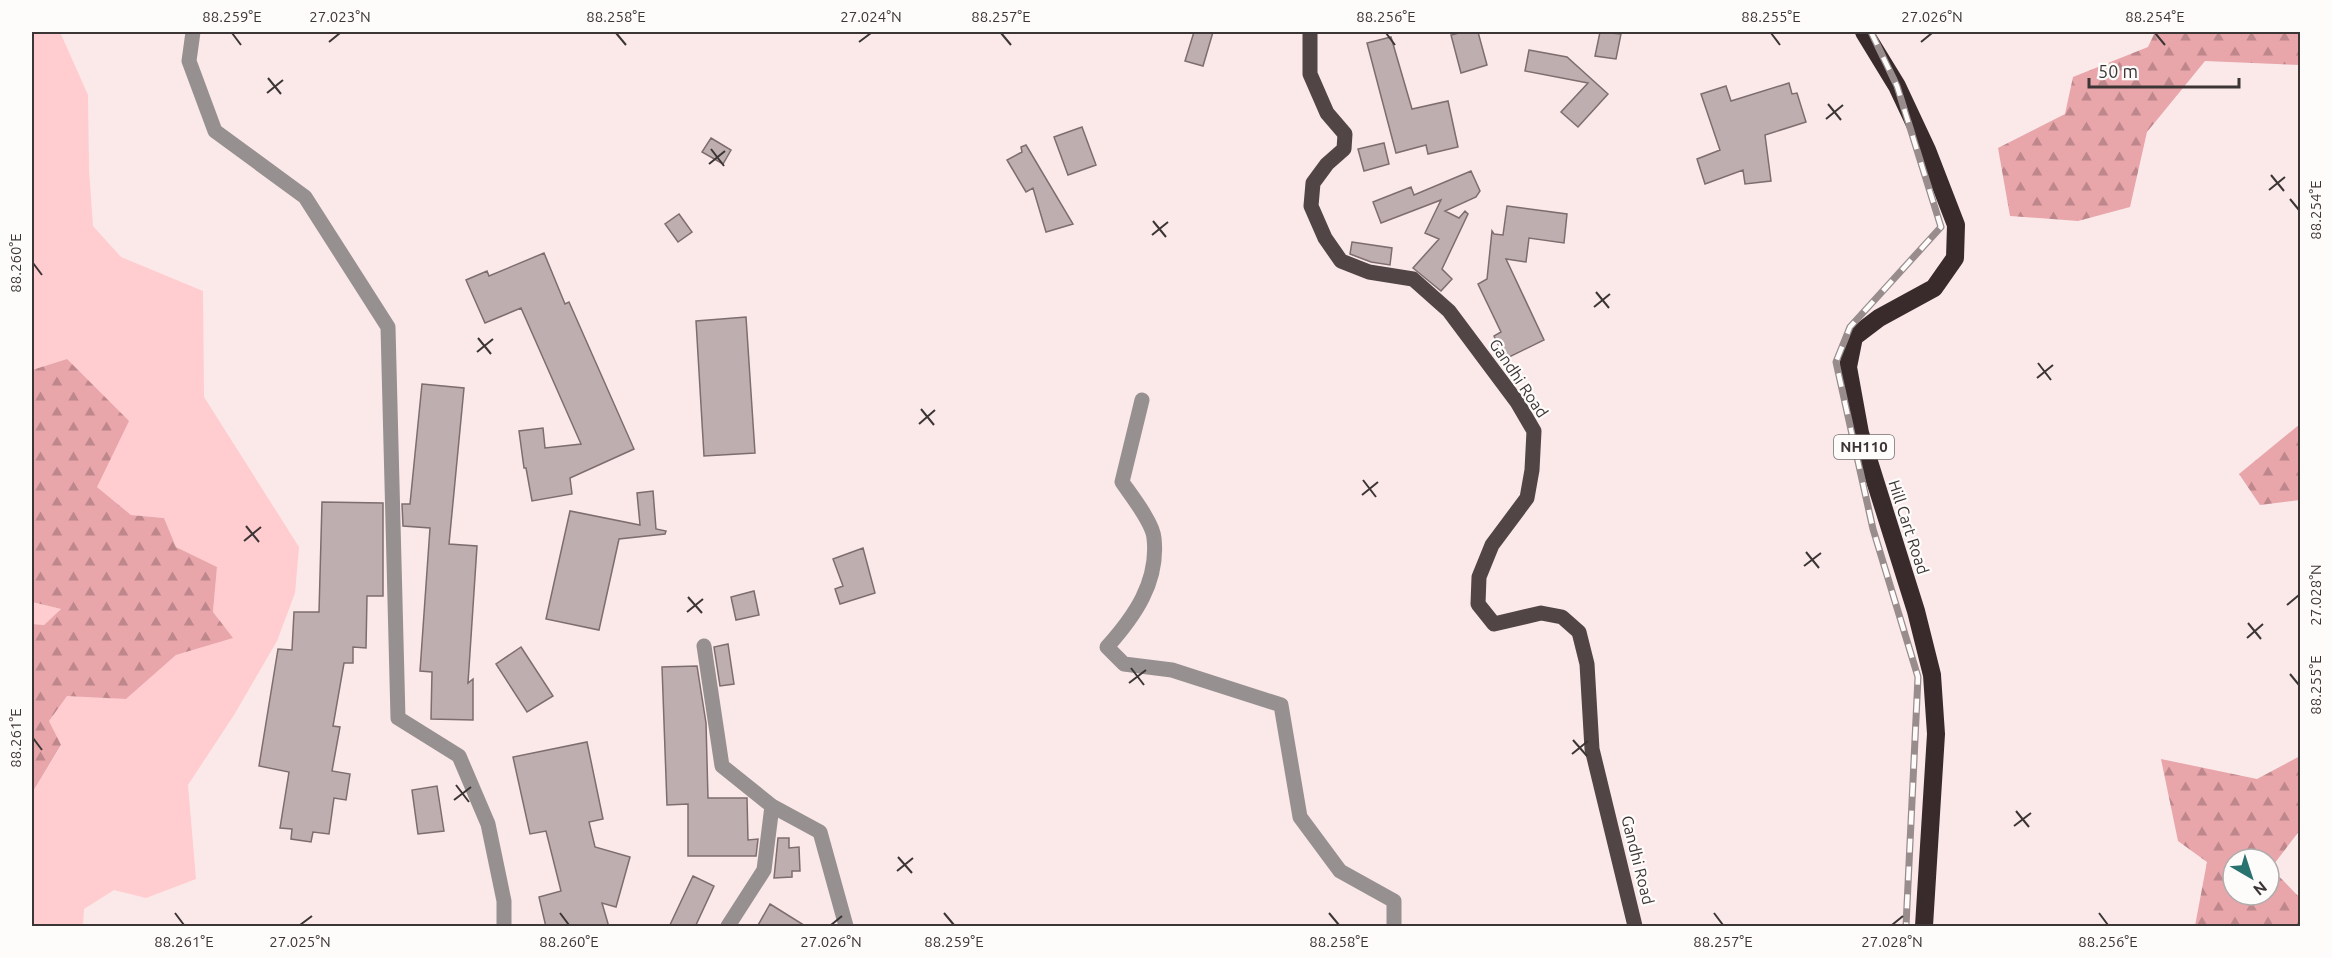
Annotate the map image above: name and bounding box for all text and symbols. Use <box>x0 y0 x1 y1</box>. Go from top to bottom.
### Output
text: 88.259°E <box>202 8 262 25</box>
text: 27.023°N <box>309 8 371 25</box>
text: 88.258°E <box>586 8 646 25</box>
text: 27.024°N <box>840 8 902 25</box>
text: 88.257°E <box>971 8 1031 25</box>
text: 88.256°E <box>1356 8 1416 25</box>
text: 88.255°E <box>1741 8 1801 25</box>
text: 27.026°N <box>1901 8 1963 25</box>
text: 88.254°E <box>2125 8 2185 25</box>
scale bar <box>2089 51 2239 89</box>
text: 50 m <box>2098 61 2138 81</box>
text: 88.254°E <box>2307 180 2324 240</box>
text: 88.260°E <box>7 233 24 293</box>
street label: Gandhi Road <box>1486 335 1552 421</box>
road number: NH110 <box>1834 435 1894 459</box>
street label: Hill Cart Road <box>1885 478 1933 576</box>
text: 27.028°N <box>2307 564 2324 626</box>
text: 88.255°E <box>2307 655 2324 715</box>
text: 88.261°E <box>7 708 24 768</box>
street label: Gandhi Road <box>1618 814 1658 906</box>
north arrow <box>2221 847 2281 907</box>
text: N <box>2250 878 2271 899</box>
text: 88.261°E <box>154 933 214 950</box>
text: 27.025°N <box>269 933 331 950</box>
text: 88.260°E <box>539 933 599 950</box>
text: 27.026°N <box>800 933 862 950</box>
text: 88.259°E <box>924 933 984 950</box>
text: 88.258°E <box>1309 933 1369 950</box>
text: 88.257°E <box>1693 933 1753 950</box>
text: 27.028°N <box>1861 933 1923 950</box>
text: 88.256°E <box>2078 933 2138 950</box>

